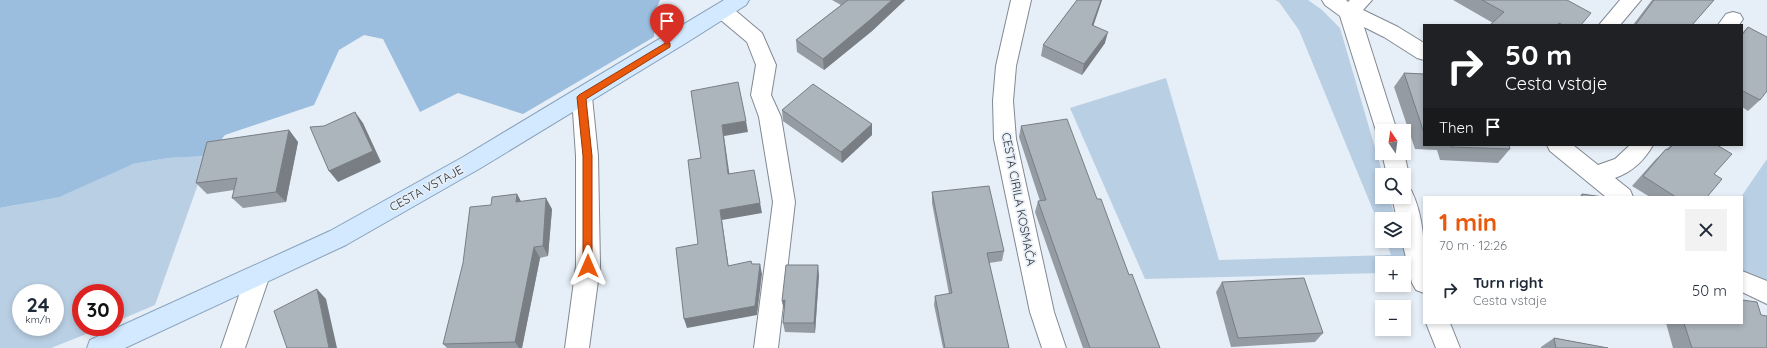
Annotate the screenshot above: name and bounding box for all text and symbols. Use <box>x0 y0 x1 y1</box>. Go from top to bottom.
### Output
pin <box>650 4 684 45</box>
icon: arrive <box>656 10 678 32</box>
text: 50 m <box>1505 37 1572 72</box>
icon: right <box>1439 40 1491 92</box>
text: Cesta vstaje <box>1505 72 1607 95</box>
icon: arrive <box>1482 116 1504 138</box>
text: Then <box>1439 118 1474 137</box>
north arrow <box>1375 124 1411 160</box>
map controls <box>1375 124 1411 336</box>
street label: CESTA CIRILA KOSMAČA <box>999 131 1039 267</box>
street label: CESTA VSTAJE <box>387 162 466 214</box>
button: search <box>1375 168 1411 204</box>
text: 1 min <box>1439 207 1497 237</box>
button: close <box>1685 209 1727 251</box>
button: layers <box>1375 212 1411 248</box>
text: 70 m · 12:26 <box>1439 237 1507 253</box>
position arrow <box>567 245 609 287</box>
button: + <box>1375 256 1411 292</box>
text: Turn right <box>1473 273 1544 292</box>
icon: right <box>1439 279 1461 301</box>
text: 50 m <box>1692 281 1727 300</box>
speed limit sign: 30 <box>72 284 124 336</box>
text: 24 <box>26 292 50 317</box>
text: Cesta vstaje <box>1473 292 1547 308</box>
button: − <box>1375 300 1411 336</box>
text: km/h <box>25 313 51 326</box>

